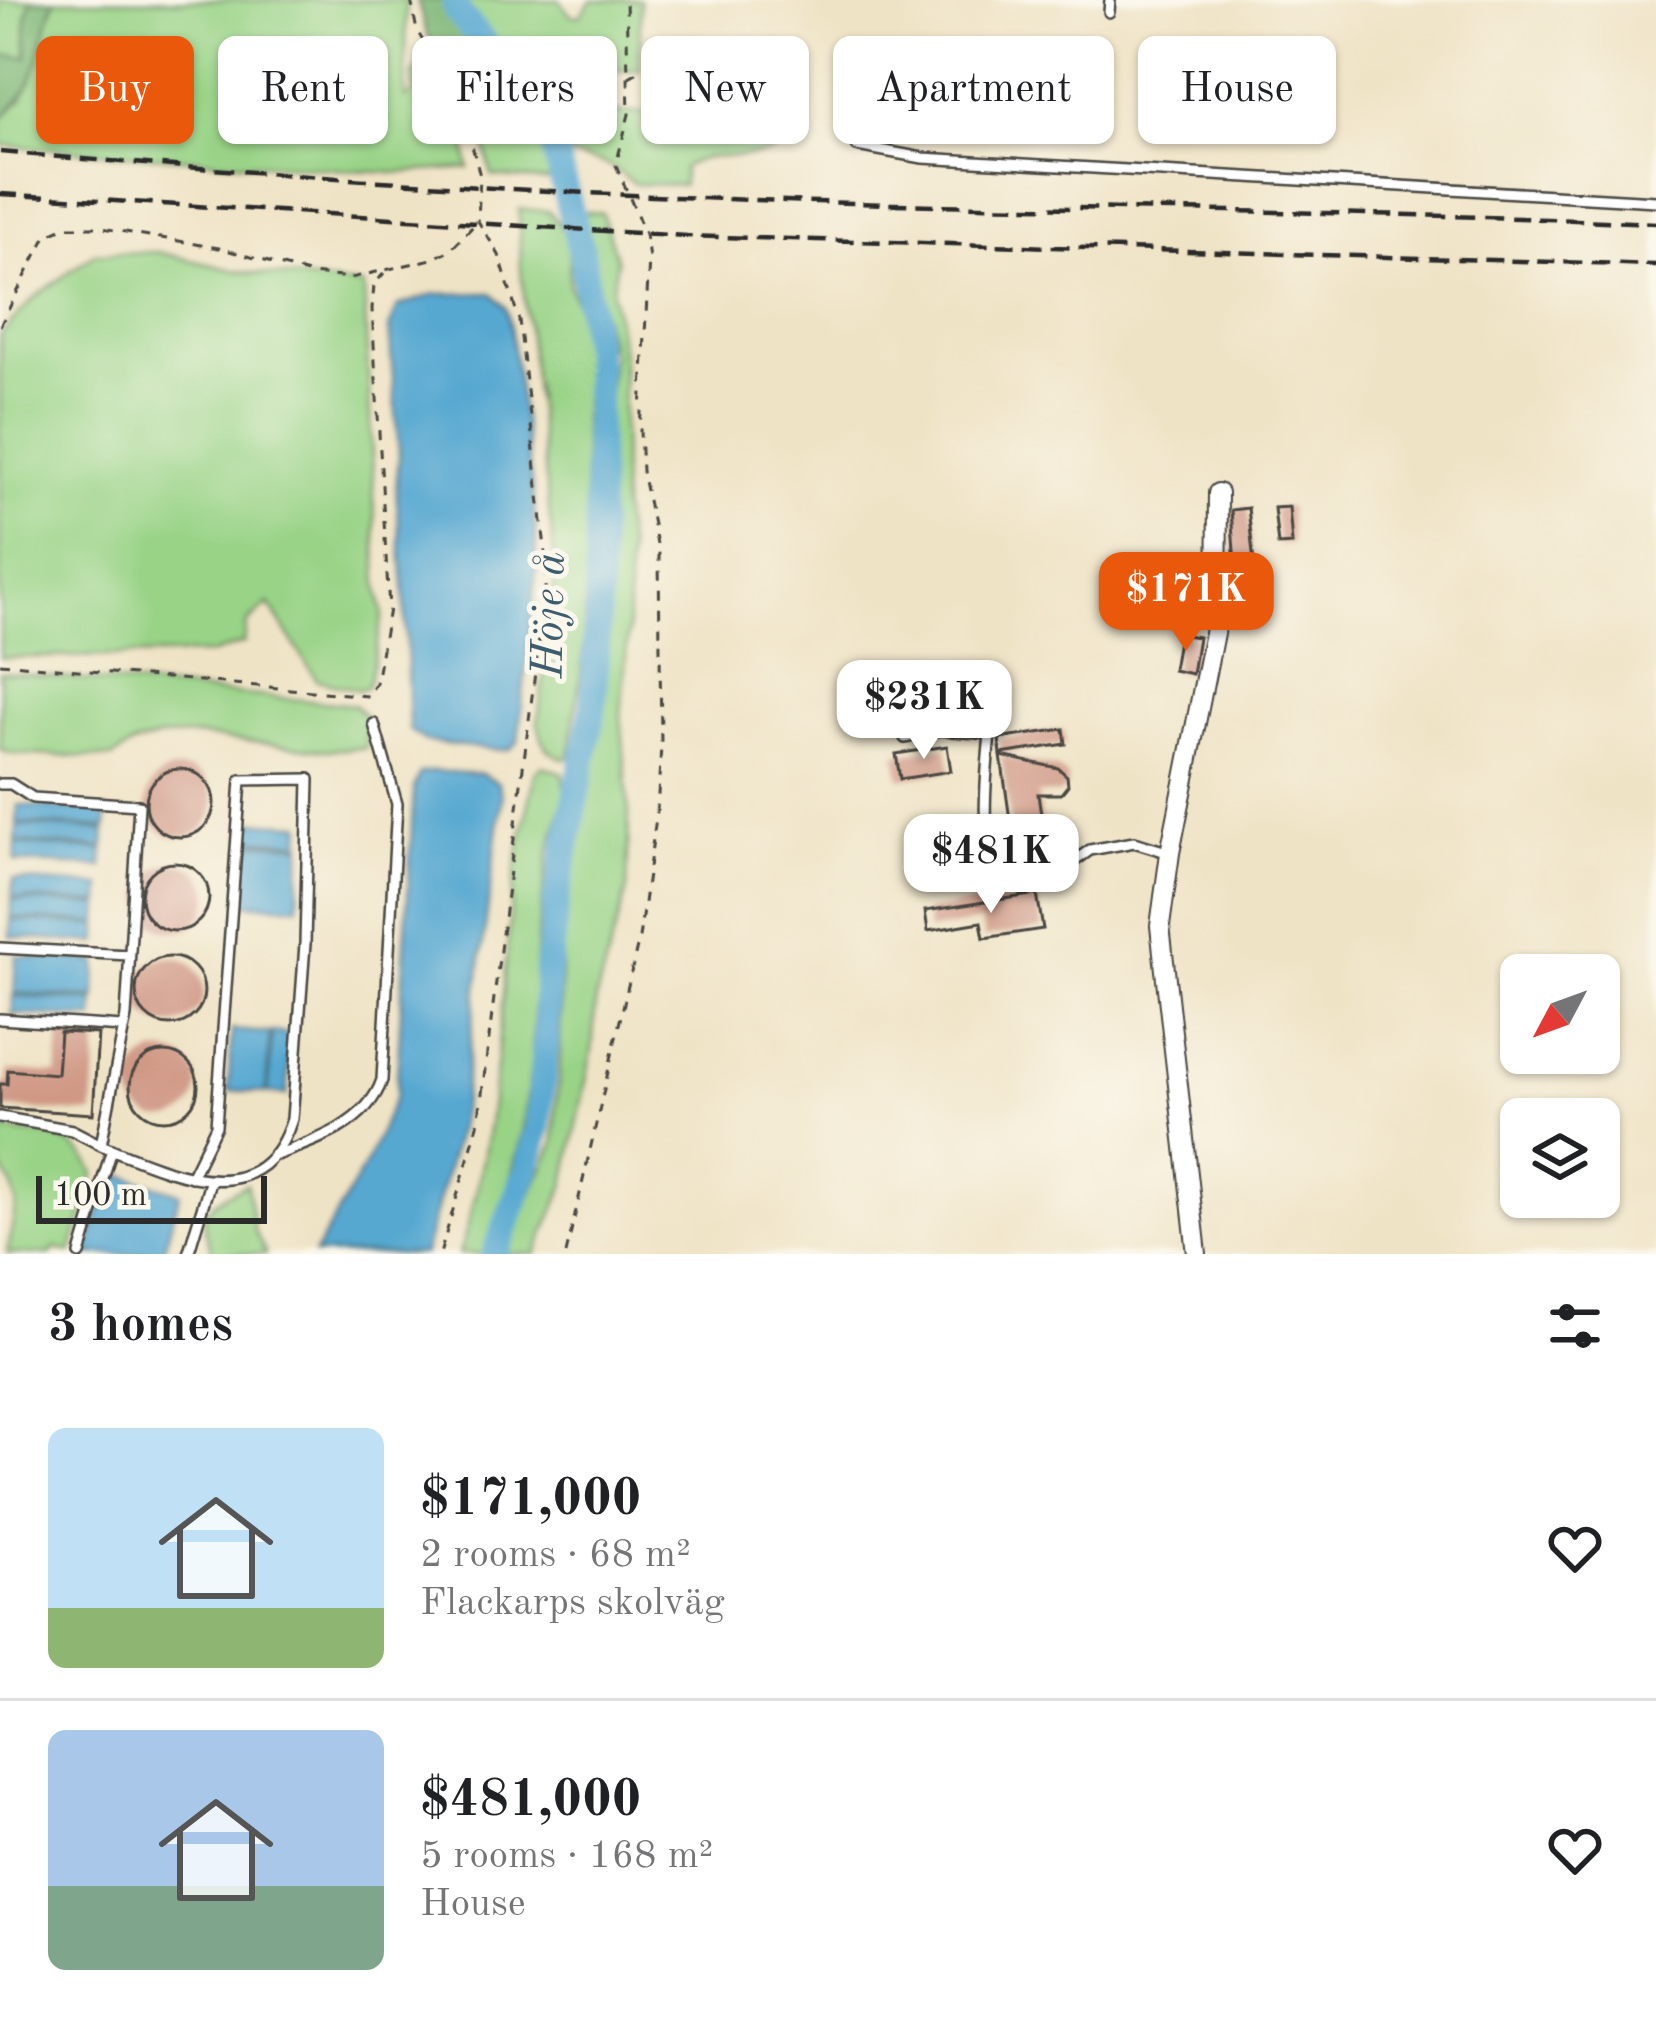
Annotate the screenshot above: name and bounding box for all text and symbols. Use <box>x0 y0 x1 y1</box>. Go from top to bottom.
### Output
chip: Buy <box>36 36 194 144</box>
chip: Rent <box>218 36 388 144</box>
chip: Filters <box>412 36 617 144</box>
chip: New <box>641 36 809 144</box>
chip: Apartment <box>833 36 1114 144</box>
chip: House <box>1138 36 1336 144</box>
water label: Höje å <box>527 551 575 680</box>
pin: $171K <box>1102 552 1270 654</box>
text: $171K <box>1126 571 1246 610</box>
pin: $231K <box>840 660 1008 762</box>
text: $231K <box>864 679 984 718</box>
pin: $481K <box>907 814 1075 916</box>
text: $481K <box>931 833 1051 872</box>
north arrow <box>1500 954 1620 1074</box>
map controls <box>1500 954 1620 1218</box>
button: layers <box>1500 1098 1620 1218</box>
scale bar <box>36 1170 267 1223</box>
text: 100 m <box>54 1180 147 1213</box>
icon: filters <box>1542 1293 1608 1359</box>
text: 3 homes <box>48 1301 233 1352</box>
text: $171,000 <box>420 1475 641 1526</box>
icon: home <box>144 1476 288 1620</box>
icon: heart <box>1542 1515 1608 1581</box>
text: 2 rooms · 68 m² <box>420 1536 691 1575</box>
text: Flackarps skolväg <box>420 1584 725 1623</box>
text: $481,000 <box>420 1776 641 1827</box>
icon: home <box>144 1778 288 1922</box>
icon: heart <box>1542 1817 1608 1883</box>
text: 5 rooms · 168 m² <box>420 1837 713 1876</box>
text: House <box>420 1885 526 1924</box>

